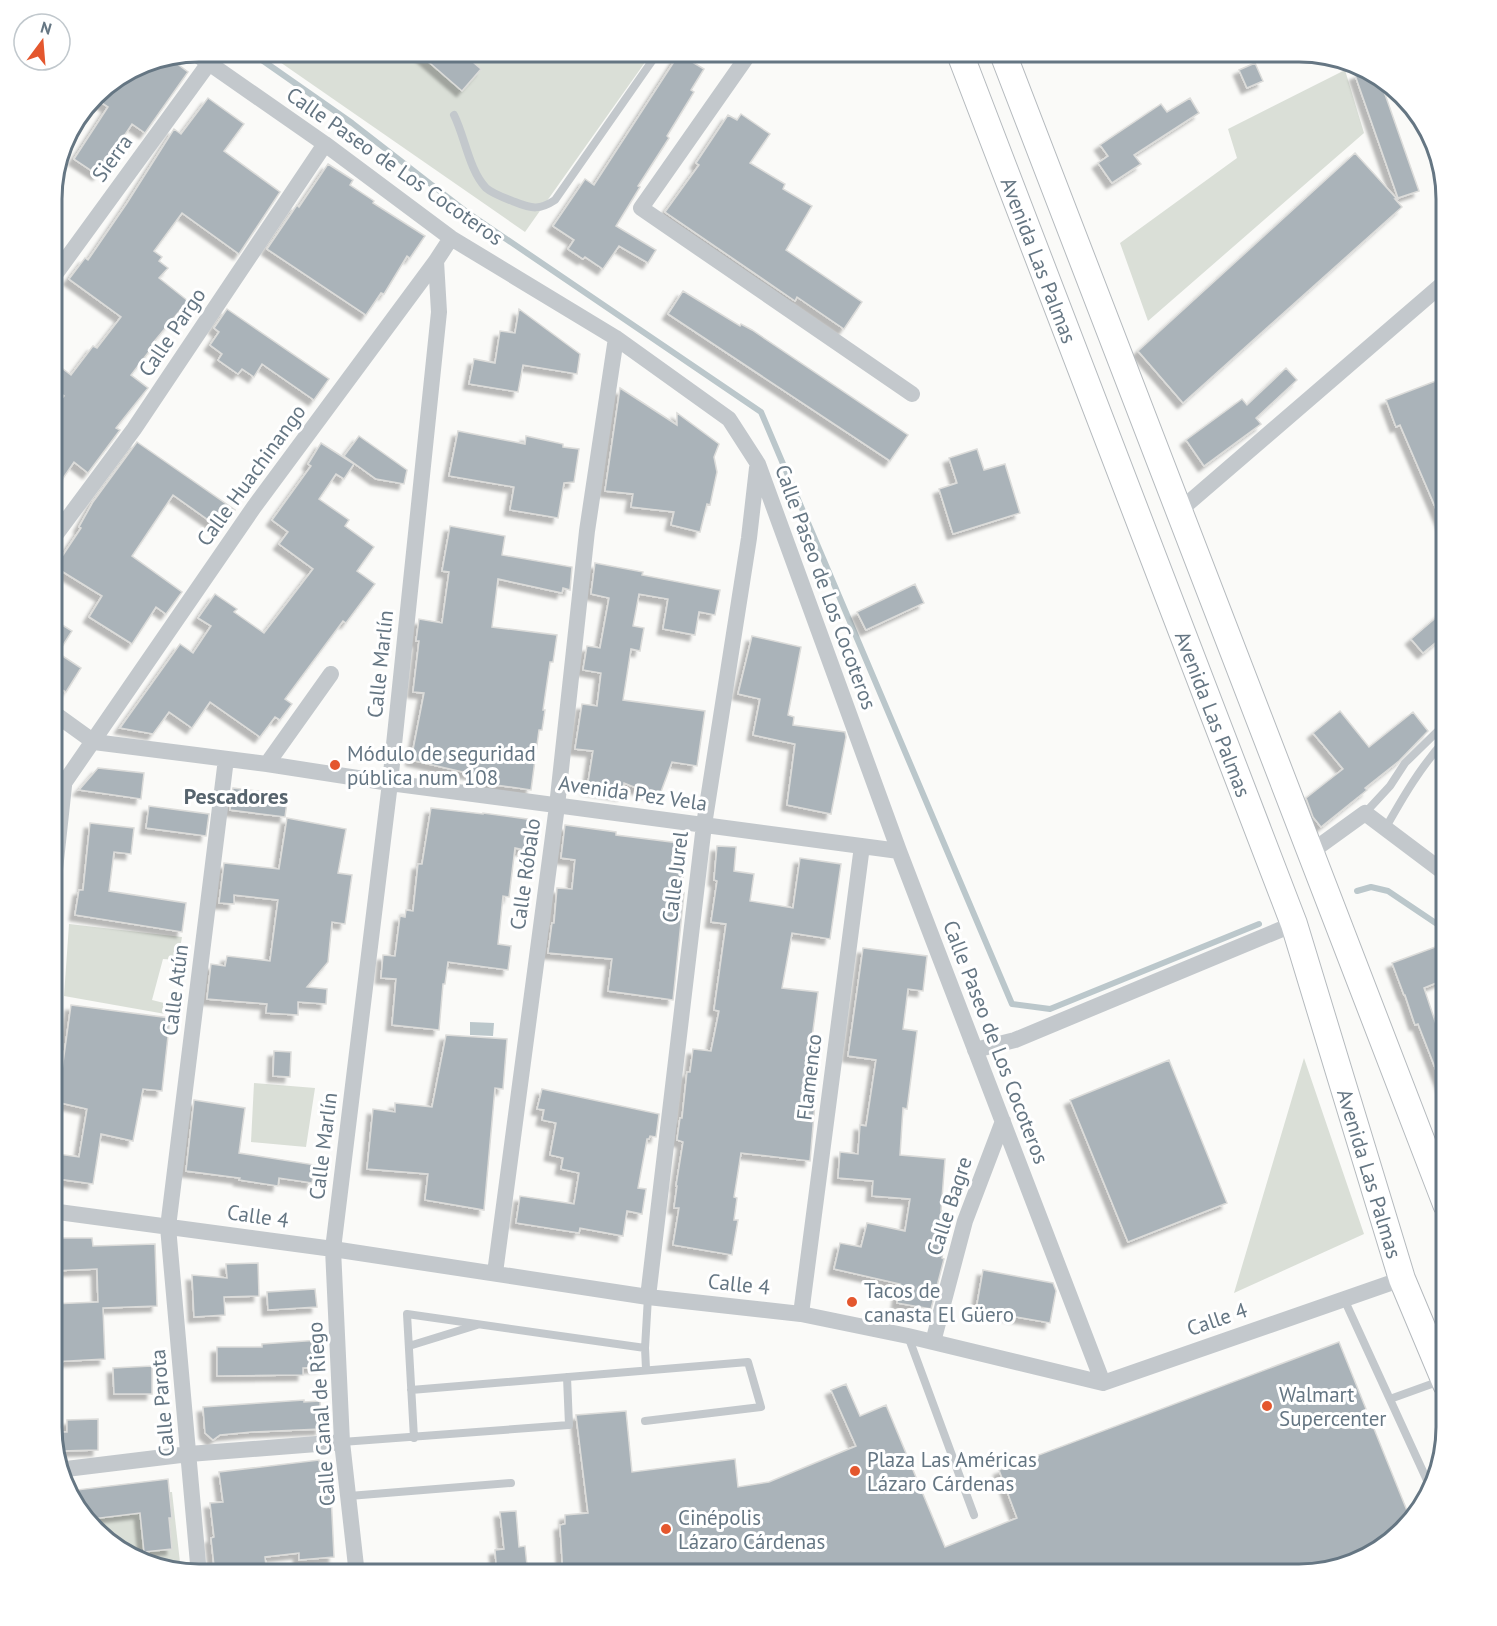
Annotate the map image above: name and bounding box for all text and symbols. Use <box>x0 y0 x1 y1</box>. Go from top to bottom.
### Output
north arrow <box>12 12 72 72</box>
text: N <box>38 17 54 39</box>
street label: Calle Paseo de Los Cocoteros <box>281 81 509 251</box>
street label: Sierra <box>86 129 138 187</box>
street label: Avenida Las Palmas <box>995 173 1083 347</box>
street label: Calle Pargo <box>132 282 212 382</box>
street label: Calle Huachinango <box>190 399 312 551</box>
street label: Calle Paseo de Los Cocoteros <box>769 461 883 713</box>
street label: Calle Marlín <box>361 609 399 719</box>
street label: Avenida Las Palmas <box>1169 627 1257 801</box>
place label: Módulo de seguridad pública num 108 <box>347 740 536 791</box>
marker: Módulo de seguridad pública num 108 <box>328 758 342 772</box>
street label: Avenida Pez Vela <box>557 769 709 817</box>
district label: Pescadores <box>184 782 288 810</box>
street label: Calle Róbalo <box>504 816 546 932</box>
street label: Calle Jurel <box>656 830 694 924</box>
street label: Calle Paseo de Los Cocoteros <box>937 916 1055 1168</box>
street label: Calle Atún <box>156 943 194 1037</box>
street label: Flamenco <box>790 1032 828 1122</box>
street label: Avenida Las Palmas <box>1331 1086 1408 1262</box>
street label: Calle Marlín <box>303 1091 343 1201</box>
street label: Calle Bagre <box>920 1153 978 1259</box>
street label: Calle 4 <box>225 1198 291 1234</box>
street label: Calle 4 <box>707 1267 771 1301</box>
place label: Tacos de canasta El Güero <box>864 1277 1014 1328</box>
marker: Tacos de canasta El Güero <box>845 1295 859 1309</box>
street label: Calle 4 <box>1183 1296 1251 1342</box>
street label: Calle Canal de Riego <box>301 1321 341 1507</box>
street label: Calle Parota <box>144 1348 180 1458</box>
place label: Walmart Supercenter <box>1279 1381 1386 1432</box>
marker: Walmart Supercenter <box>1260 1399 1274 1413</box>
place label: Plaza Las Américas Lázaro Cárdenas <box>867 1446 1037 1497</box>
marker: Plaza Las Américas Lázaro Cárdenas <box>848 1464 862 1478</box>
place label: Cinépolis Lázaro Cárdenas <box>678 1504 825 1555</box>
marker: Cinépolis Lázaro Cárdenas <box>659 1522 673 1536</box>

